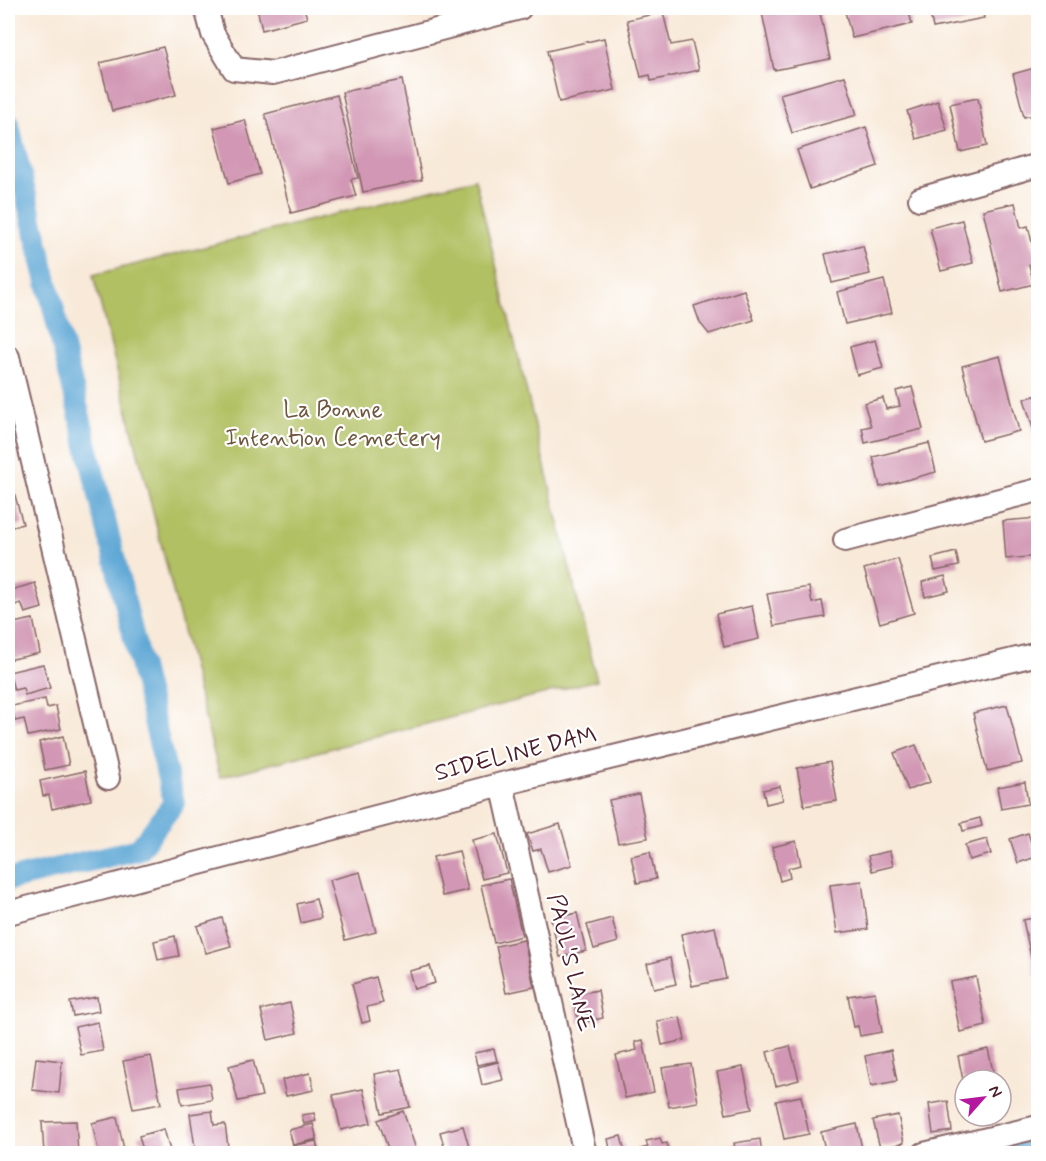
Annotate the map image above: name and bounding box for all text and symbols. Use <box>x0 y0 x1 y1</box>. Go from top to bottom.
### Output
park label: La Bonne Intention Cemetery <box>225 395 441 454</box>
street label: SIDELINE DAM <box>432 719 600 789</box>
street label: PAUL'S LANE <box>539 891 601 1035</box>
north arrow <box>953 1068 1013 1128</box>
text: N <box>983 1082 1007 1101</box>

